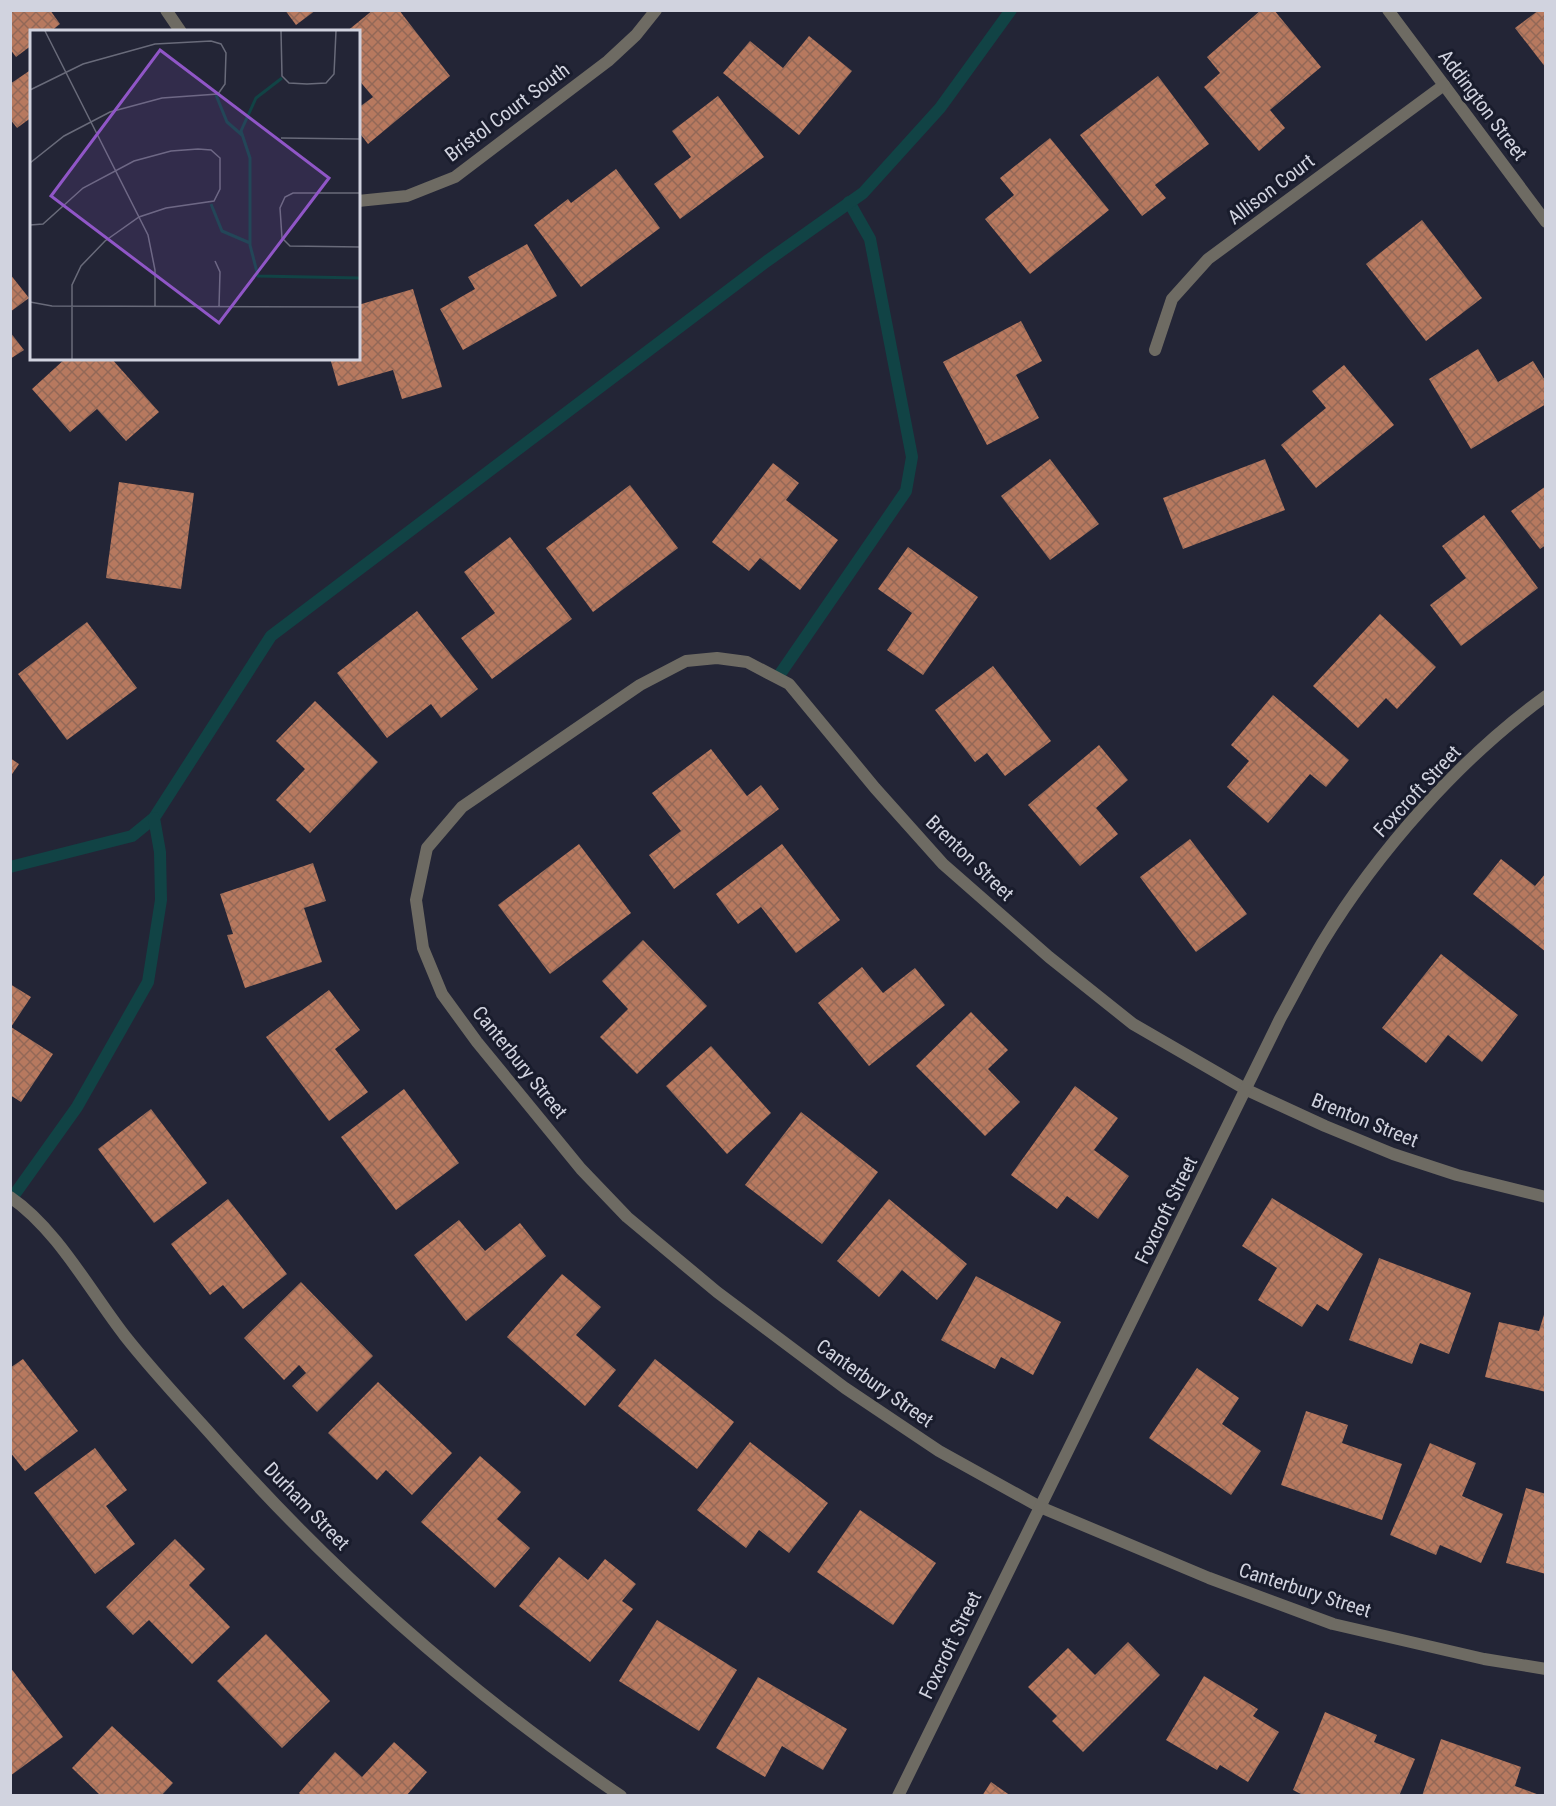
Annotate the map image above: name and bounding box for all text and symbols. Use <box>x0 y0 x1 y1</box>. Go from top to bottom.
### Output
inset map <box>30 30 360 360</box>
street label: Addington Street <box>1434 45 1532 165</box>
street label: Bristol Court South <box>440 57 574 167</box>
street label: Allison Court <box>1223 149 1319 229</box>
street label: Foxcroft Street <box>1368 740 1466 842</box>
street label: Brenton Street <box>921 810 1019 906</box>
street label: Canterbury Street <box>467 1001 573 1123</box>
street label: Brenton Street <box>1308 1088 1422 1152</box>
street label: Foxcroft Street <box>1130 1152 1202 1268</box>
street label: Canterbury Street <box>812 1334 938 1432</box>
street label: Durham Street <box>259 1457 355 1555</box>
street label: Canterbury Street <box>1236 1557 1374 1623</box>
street label: Foxcroft Street <box>914 1587 986 1703</box>

